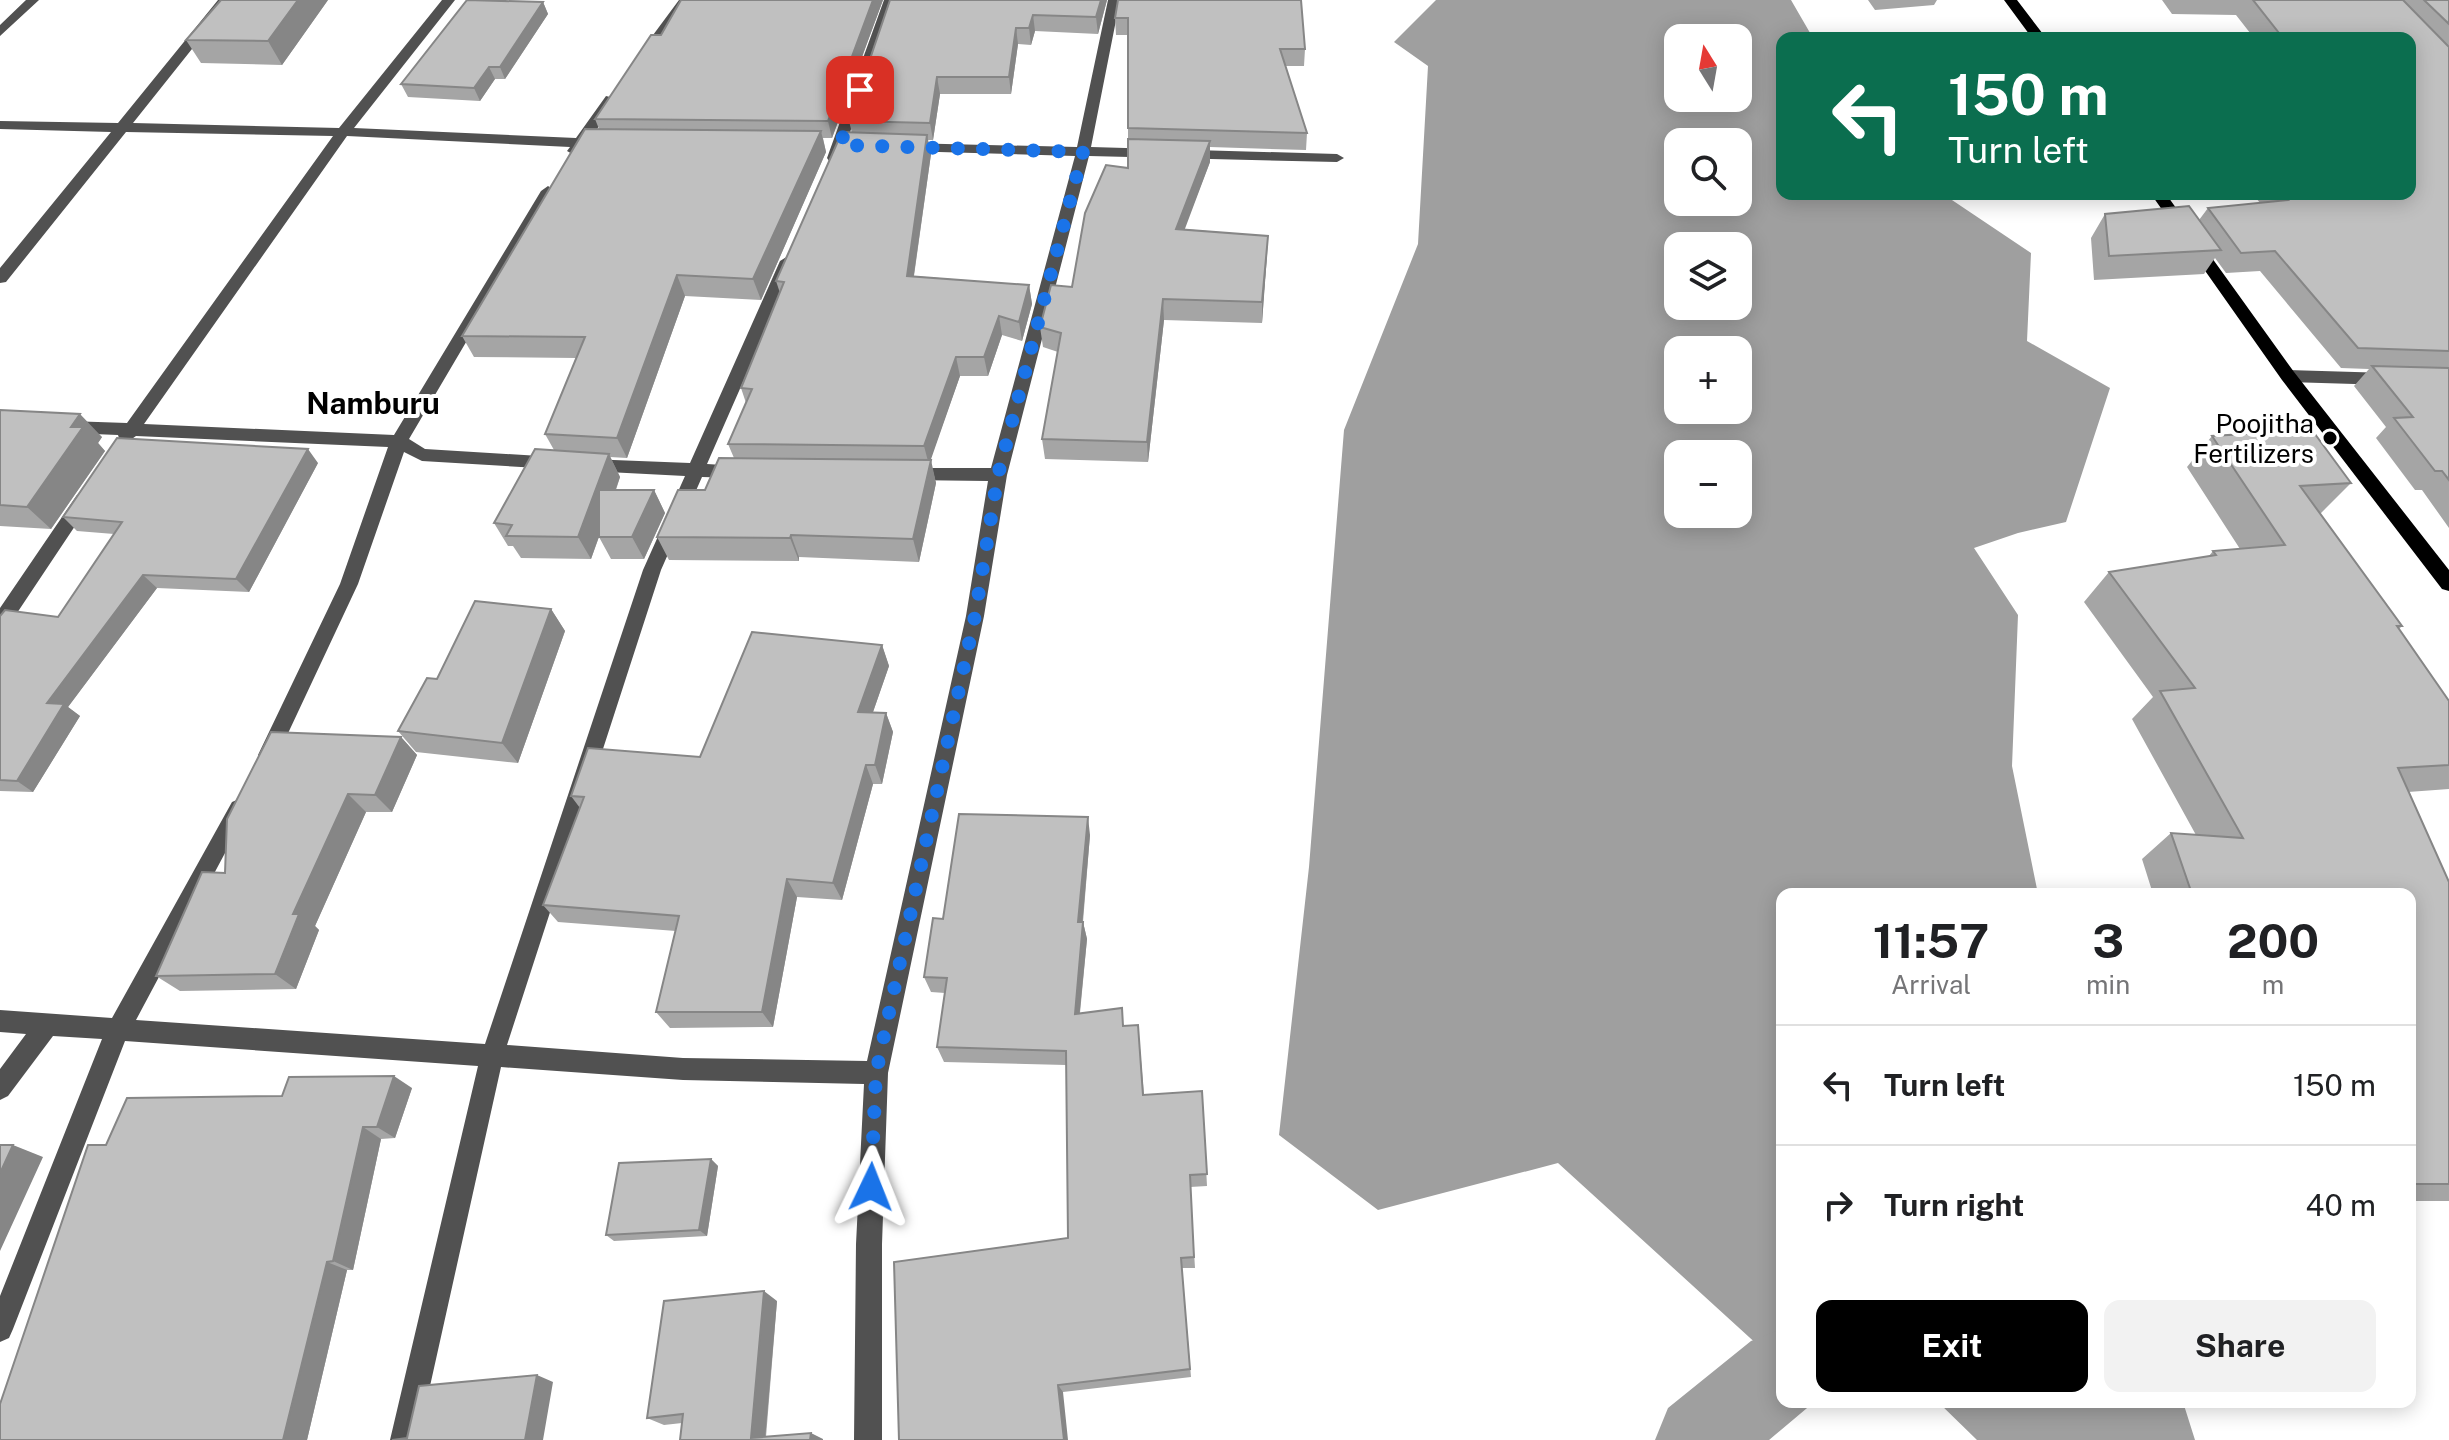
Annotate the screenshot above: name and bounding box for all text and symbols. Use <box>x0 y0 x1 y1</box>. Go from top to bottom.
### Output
north arrow <box>1664 24 1752 112</box>
map controls <box>1664 24 1752 528</box>
pin <box>826 56 894 124</box>
text: 150 m <box>1948 62 2109 128</box>
icon: left <box>1816 64 1920 168</box>
icon: arrive <box>838 68 882 112</box>
button: search <box>1664 128 1752 216</box>
text: Turn left <box>1948 129 2089 171</box>
button: layers <box>1664 232 1752 320</box>
button: + <box>1664 336 1752 424</box>
district label: Namburu <box>306 385 440 421</box>
place label: Poojitha Fertilizers <box>2193 408 2314 469</box>
marker: Poojitha Fertilizers <box>2321 429 2339 447</box>
button: − <box>1664 440 1752 528</box>
text: 11:57 <box>1873 912 1989 969</box>
text: 3 <box>2092 912 2124 969</box>
text: 200 <box>2227 912 2319 969</box>
text: Arrival <box>1891 969 1971 1000</box>
text: min <box>2086 969 2130 1000</box>
text: m <box>2262 969 2284 1000</box>
icon: left <box>1816 1063 1860 1107</box>
text: Turn left <box>1884 1067 2005 1103</box>
text: 150 m <box>2293 1067 2376 1103</box>
position arrow <box>829 1145 913 1229</box>
icon: right <box>1816 1183 1860 1227</box>
text: Turn right <box>1884 1187 2024 1223</box>
text: 40 m <box>2306 1187 2376 1223</box>
button: Exit <box>1816 1300 2088 1392</box>
button: Share <box>2104 1300 2376 1392</box>

